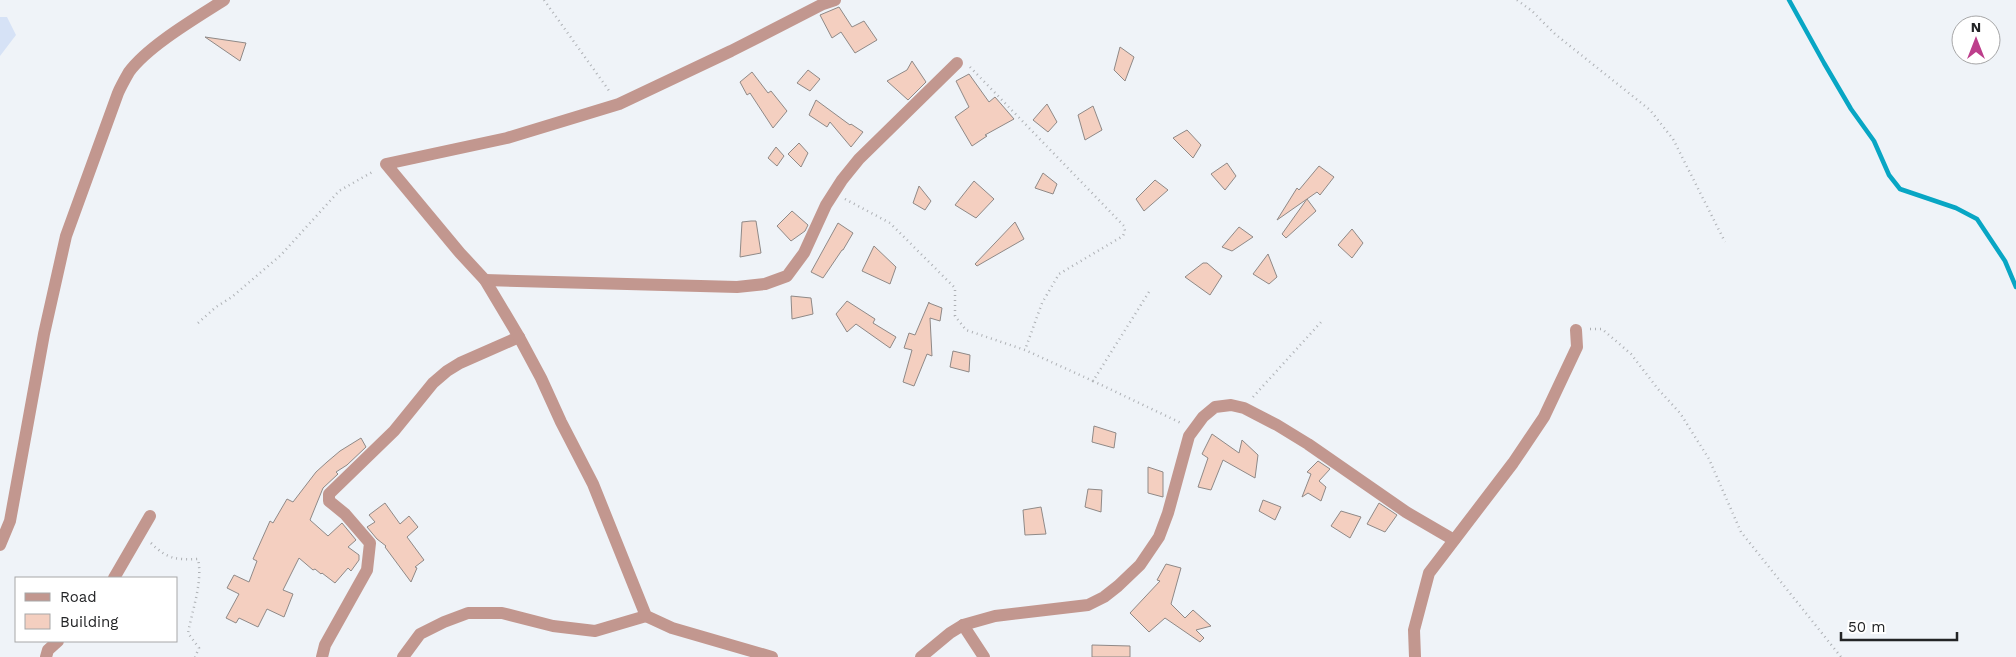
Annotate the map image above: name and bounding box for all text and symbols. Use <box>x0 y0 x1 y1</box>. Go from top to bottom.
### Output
north arrow <box>1951 15 2001 65</box>
text: N <box>1971 19 1981 35</box>
legend <box>15 577 178 642</box>
text: Road <box>60 588 97 606</box>
scale bar <box>1841 610 1957 642</box>
text: Building <box>60 613 118 631</box>
text: 50 m <box>1848 618 1885 636</box>

